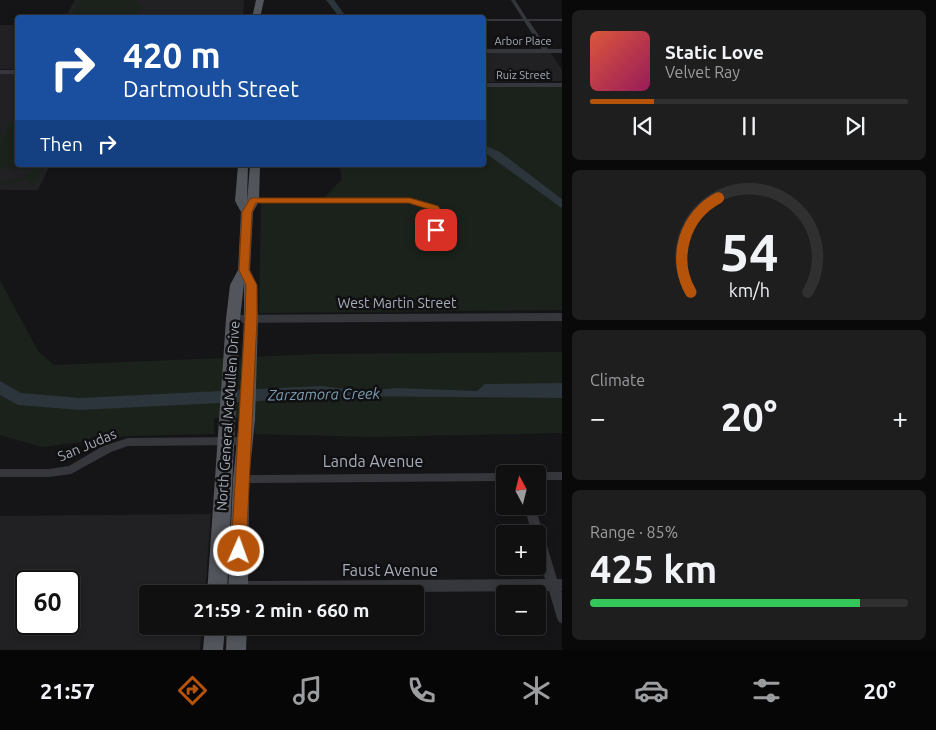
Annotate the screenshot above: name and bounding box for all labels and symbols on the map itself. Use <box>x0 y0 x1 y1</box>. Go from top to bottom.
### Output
street label: Arbor Place <box>494 35 552 47</box>
street label: Ruiz Street <box>496 69 551 81</box>
pin <box>415 209 457 251</box>
street label: West Martin Street <box>337 295 457 311</box>
street label: North General McMullen Drive <box>213 320 243 512</box>
water label: Zarzamora Creek <box>267 385 381 403</box>
street label: San Judas <box>55 426 119 464</box>
street label: Landa Avenue <box>323 452 423 470</box>
north arrow <box>496 465 546 515</box>
position arrow <box>212 524 264 576</box>
street label: Faust Avenue <box>342 561 438 579</box>
speed limit sign: 60 <box>15 570 80 635</box>

